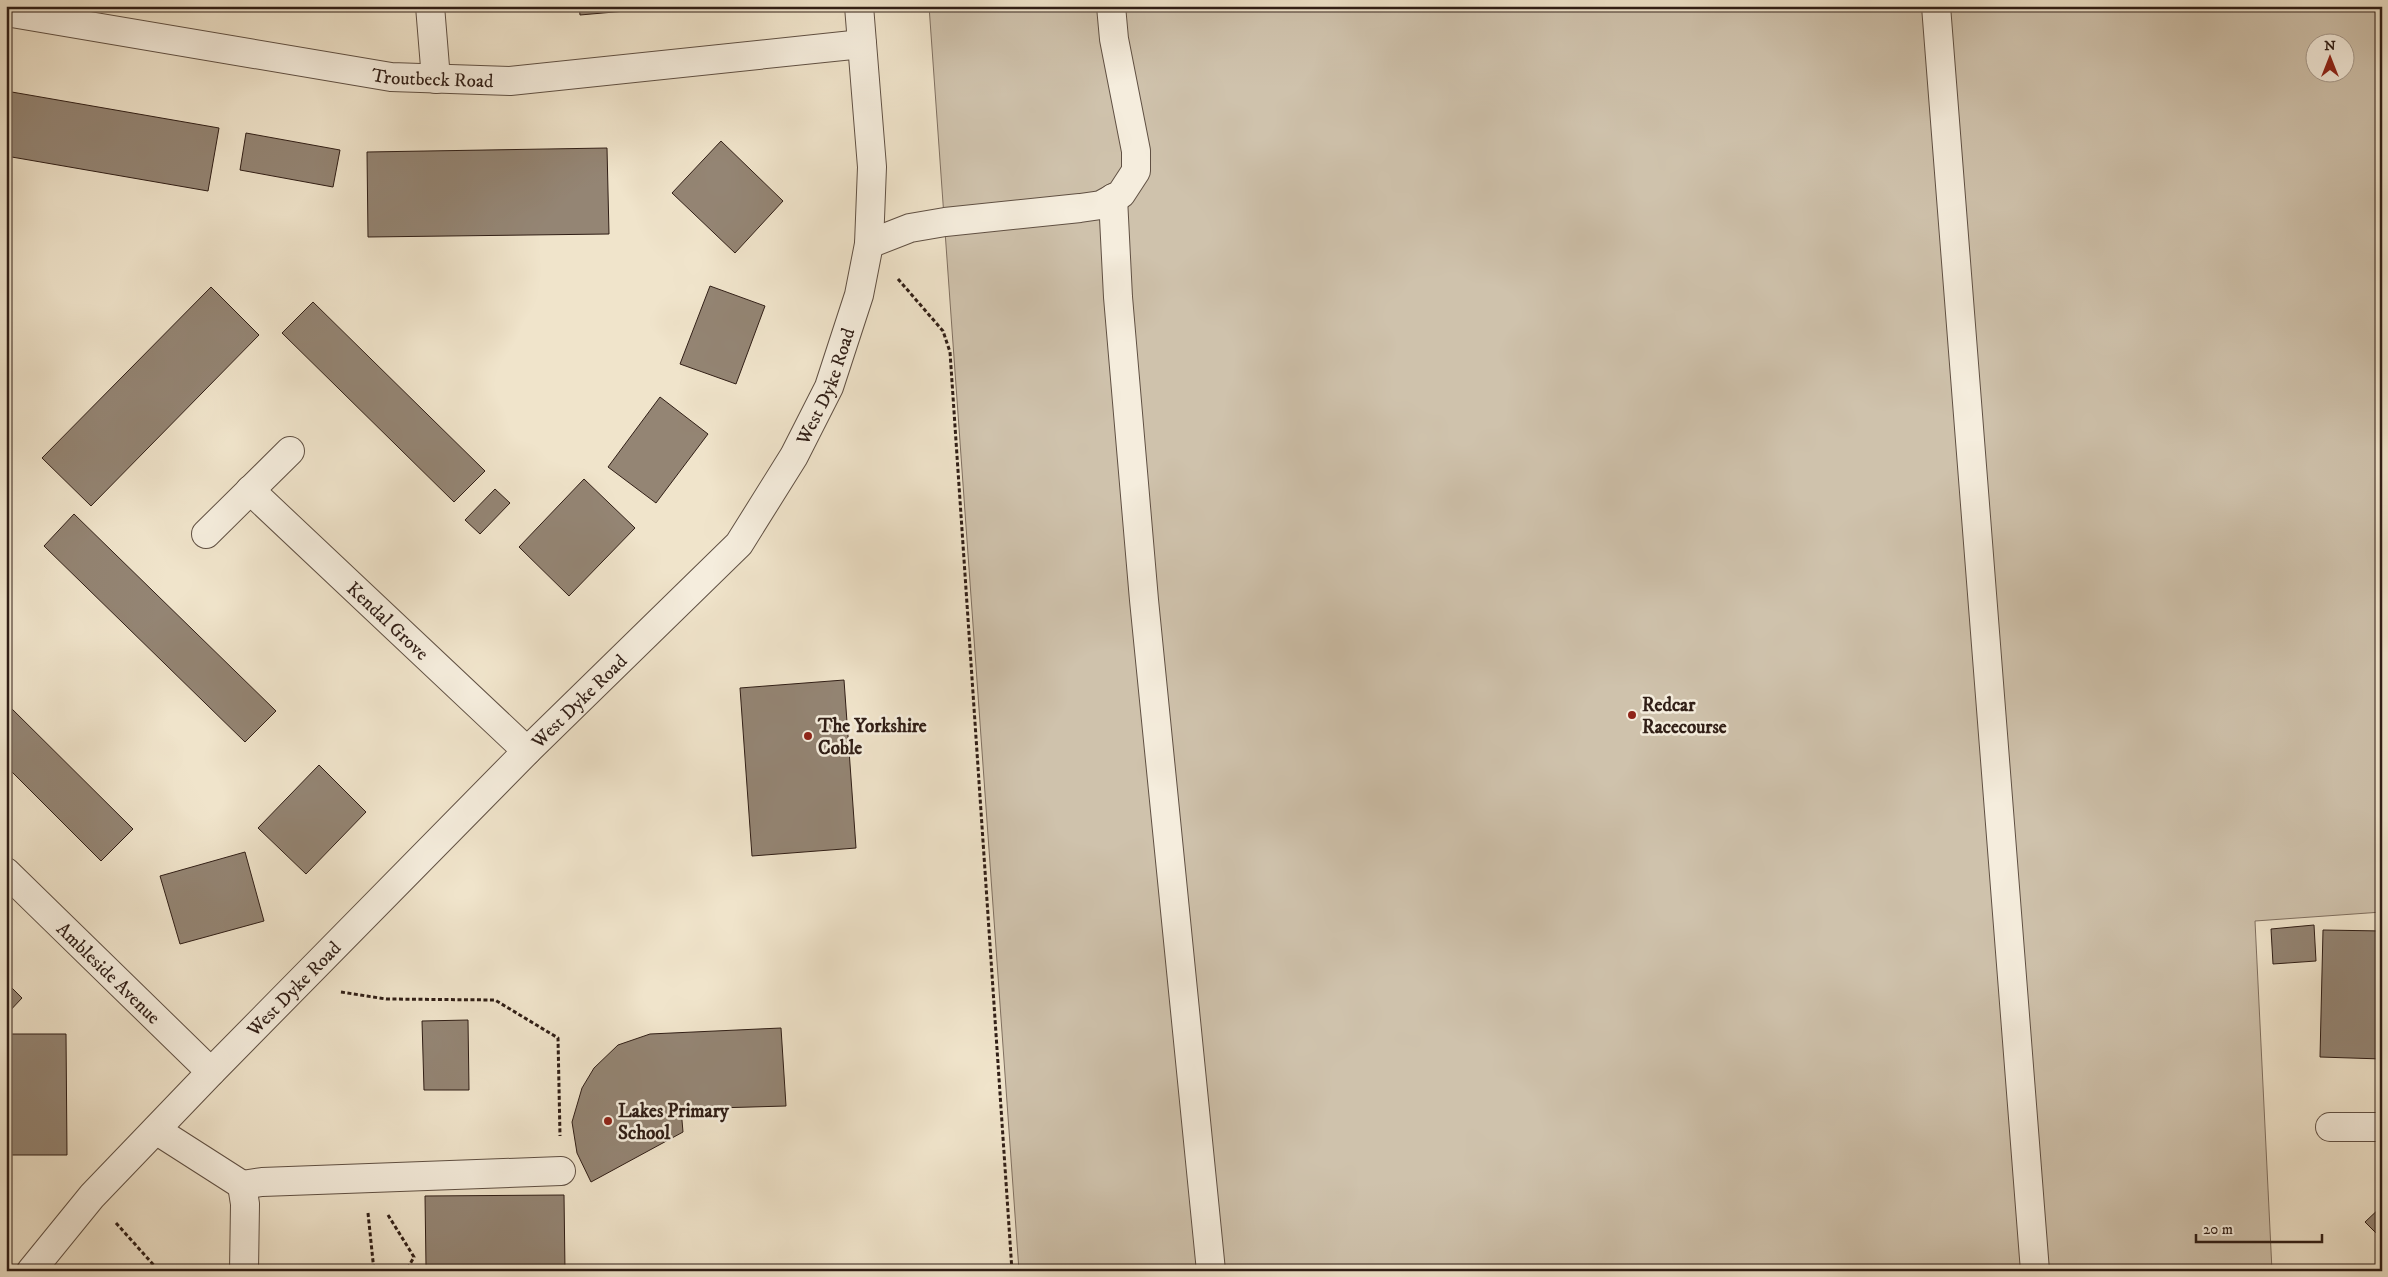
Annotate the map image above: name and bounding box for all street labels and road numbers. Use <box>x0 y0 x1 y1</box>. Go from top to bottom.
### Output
street label: Troutbeck Road <box>370 64 494 93</box>
street label: West Dyke Road <box>791 325 861 450</box>
street label: Kendal Grove <box>341 577 433 666</box>
street label: West Dyke Road <box>526 650 632 754</box>
street label: Ambleside Avenue <box>51 918 165 1030</box>
street label: West Dyke Road <box>242 937 347 1042</box>

